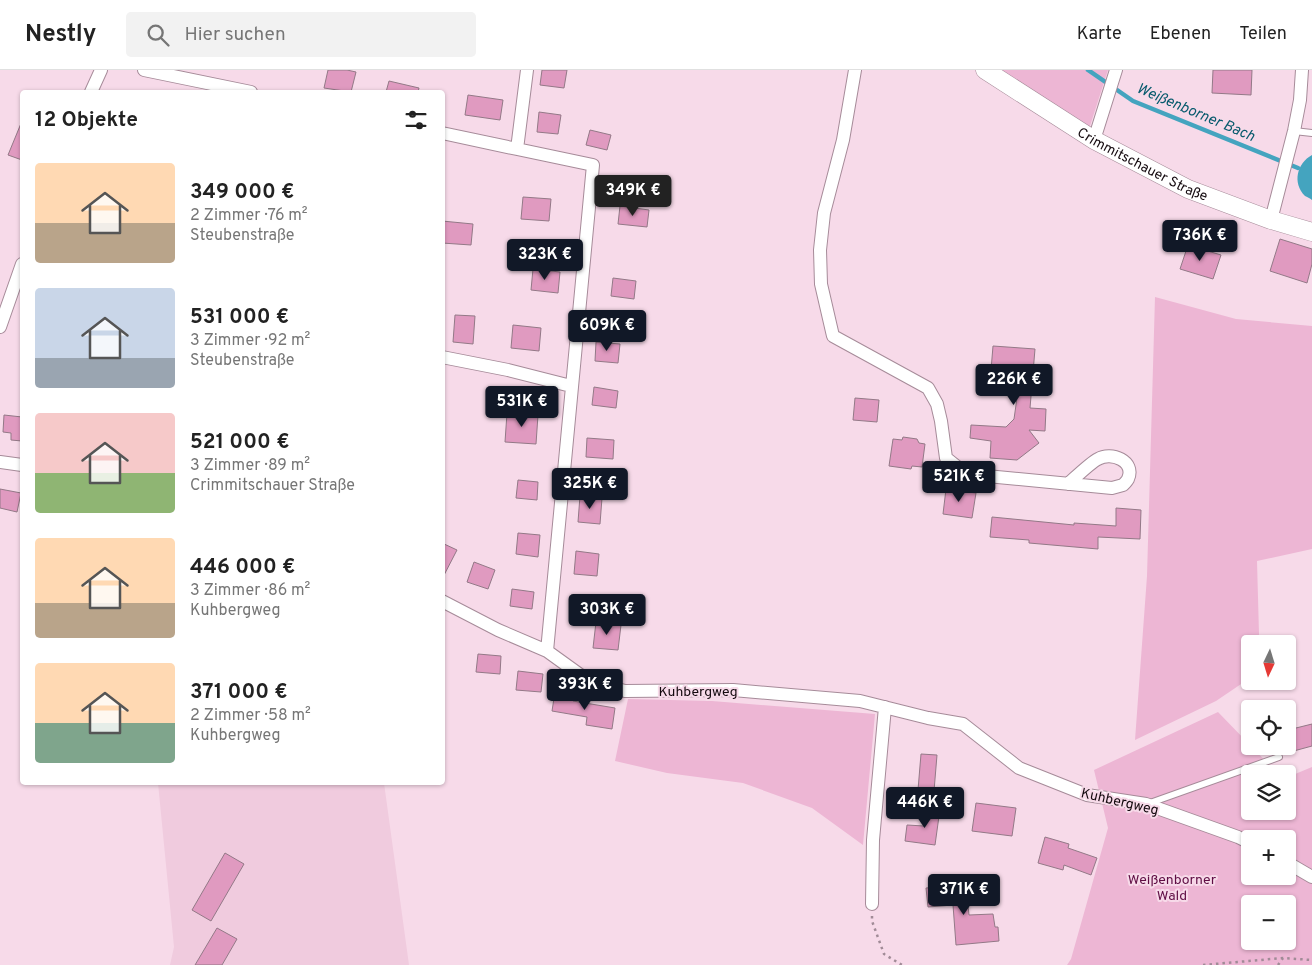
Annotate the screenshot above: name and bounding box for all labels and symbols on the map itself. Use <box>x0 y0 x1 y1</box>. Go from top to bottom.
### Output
water label: Weißenborner Bach <box>1133 80 1257 147</box>
street label: Crimmitschauer Straße <box>1074 125 1210 206</box>
pin: 349K € <box>592 174 674 217</box>
pin: 736K € <box>1159 220 1241 262</box>
pin: 323K € <box>504 238 586 281</box>
pin: 609K € <box>566 310 648 352</box>
pin: 226K € <box>973 364 1055 406</box>
pin: 531K € <box>481 386 563 428</box>
pin: 521K € <box>918 460 1000 503</box>
pin: 325K € <box>549 468 631 510</box>
pin: 303K € <box>566 594 648 636</box>
north arrow <box>1241 635 1296 690</box>
pin: 393K € <box>544 668 626 711</box>
street label: Kuhbergweg <box>658 684 738 701</box>
street label: Kuhbergweg <box>1079 785 1160 820</box>
pin: 446K € <box>884 786 966 829</box>
park label: Weißenborner Wald <box>1128 872 1217 905</box>
pin: 371K € <box>923 874 1005 916</box>

